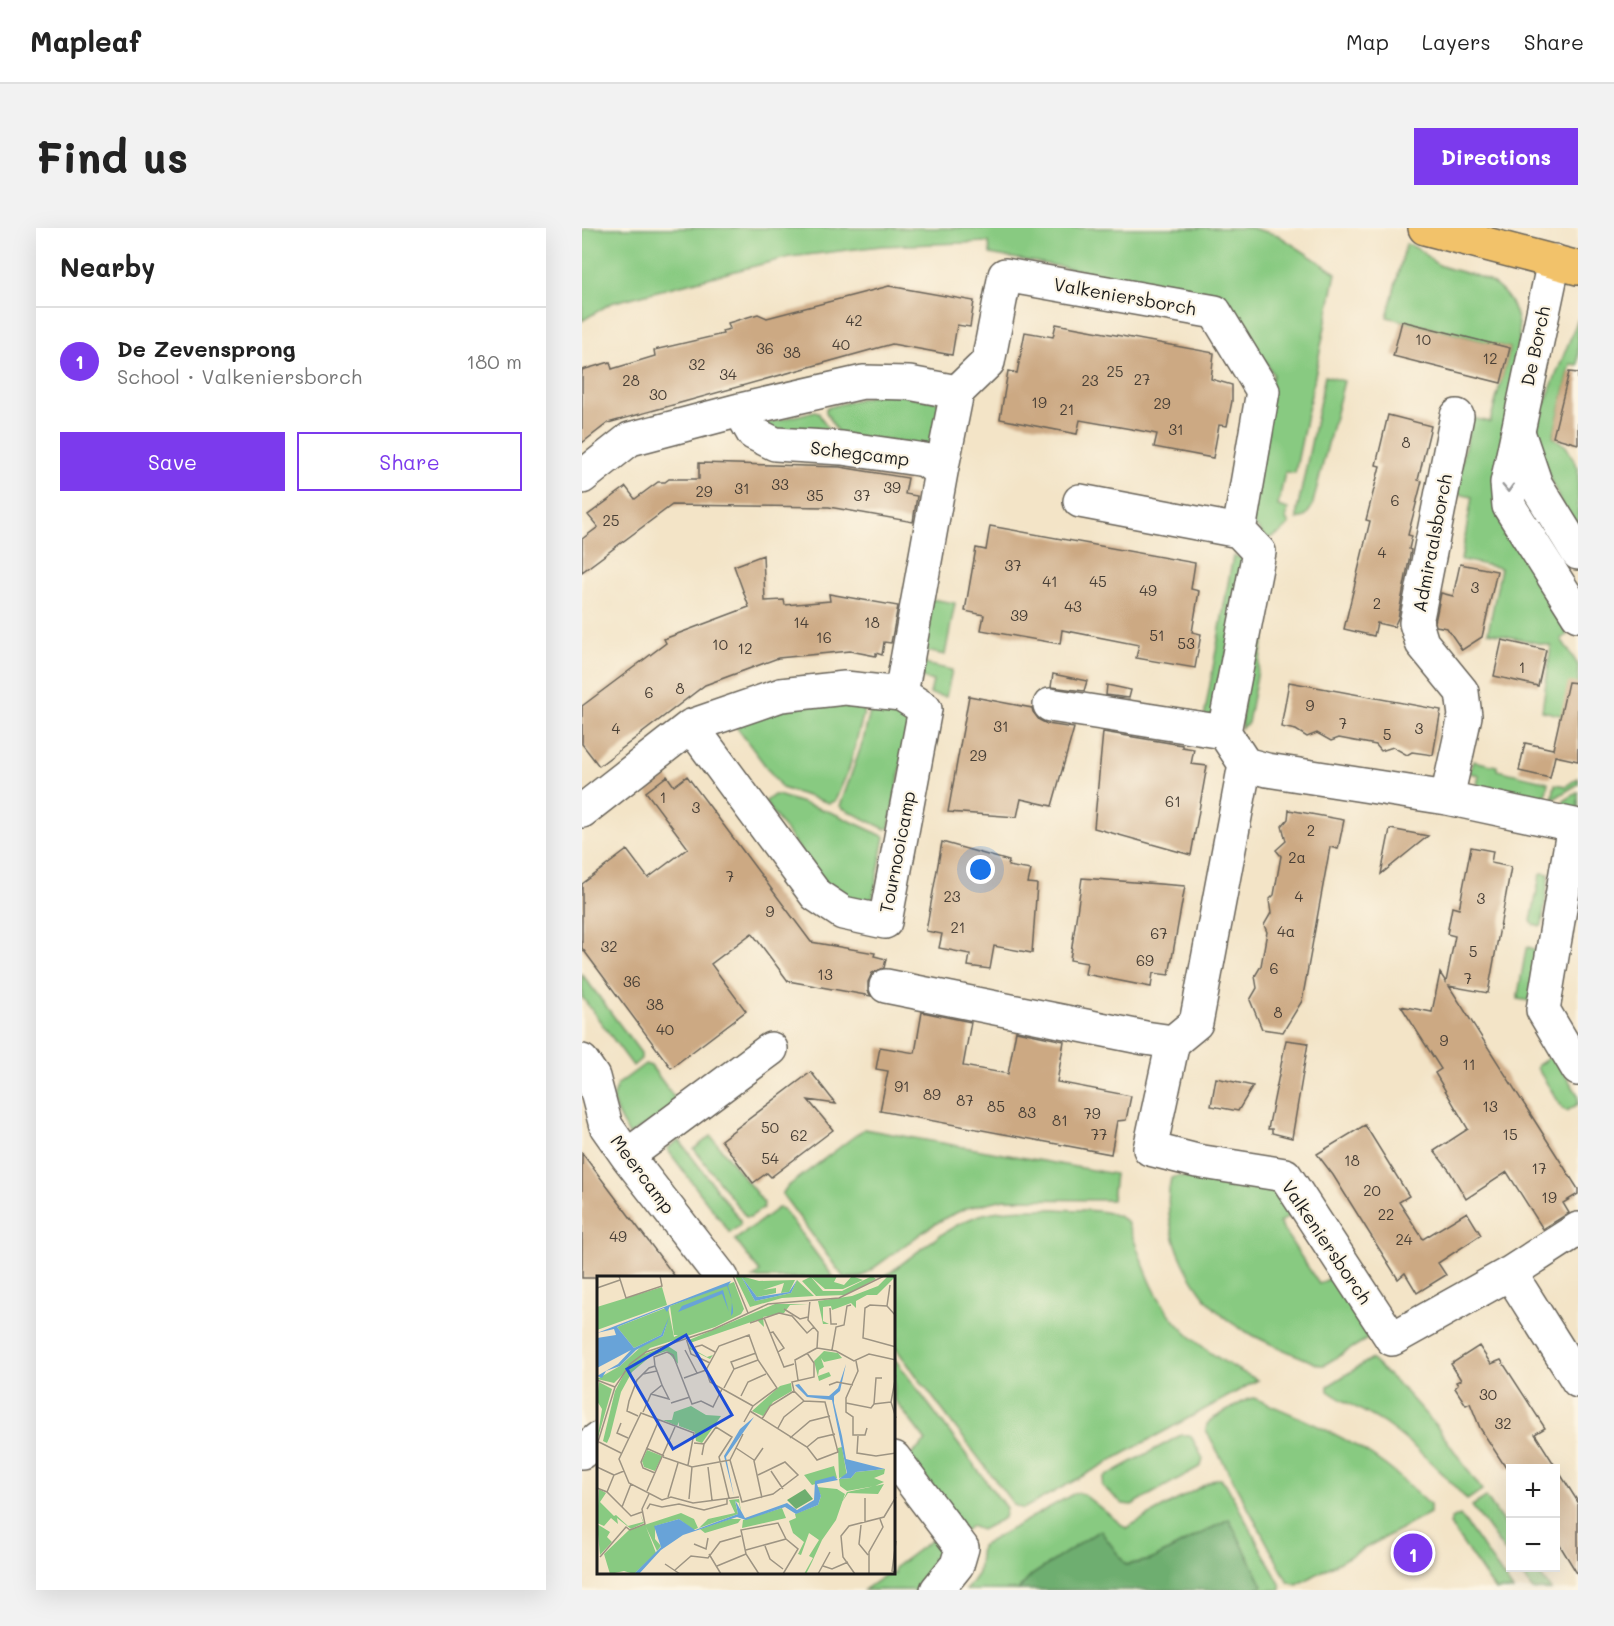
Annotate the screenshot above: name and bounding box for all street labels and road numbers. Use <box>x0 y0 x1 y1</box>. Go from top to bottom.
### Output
street label: Valkeniersborch <box>1052 272 1198 320</box>
street label: De Borch <box>1515 304 1555 388</box>
street label: Schegcamp <box>809 435 911 471</box>
street label: Admiraalsborch <box>1407 472 1457 614</box>
street label: Tournooicamp <box>873 789 921 915</box>
street label: Meercamp <box>605 1130 681 1218</box>
street label: Valkeniersborch <box>1277 1175 1377 1309</box>

